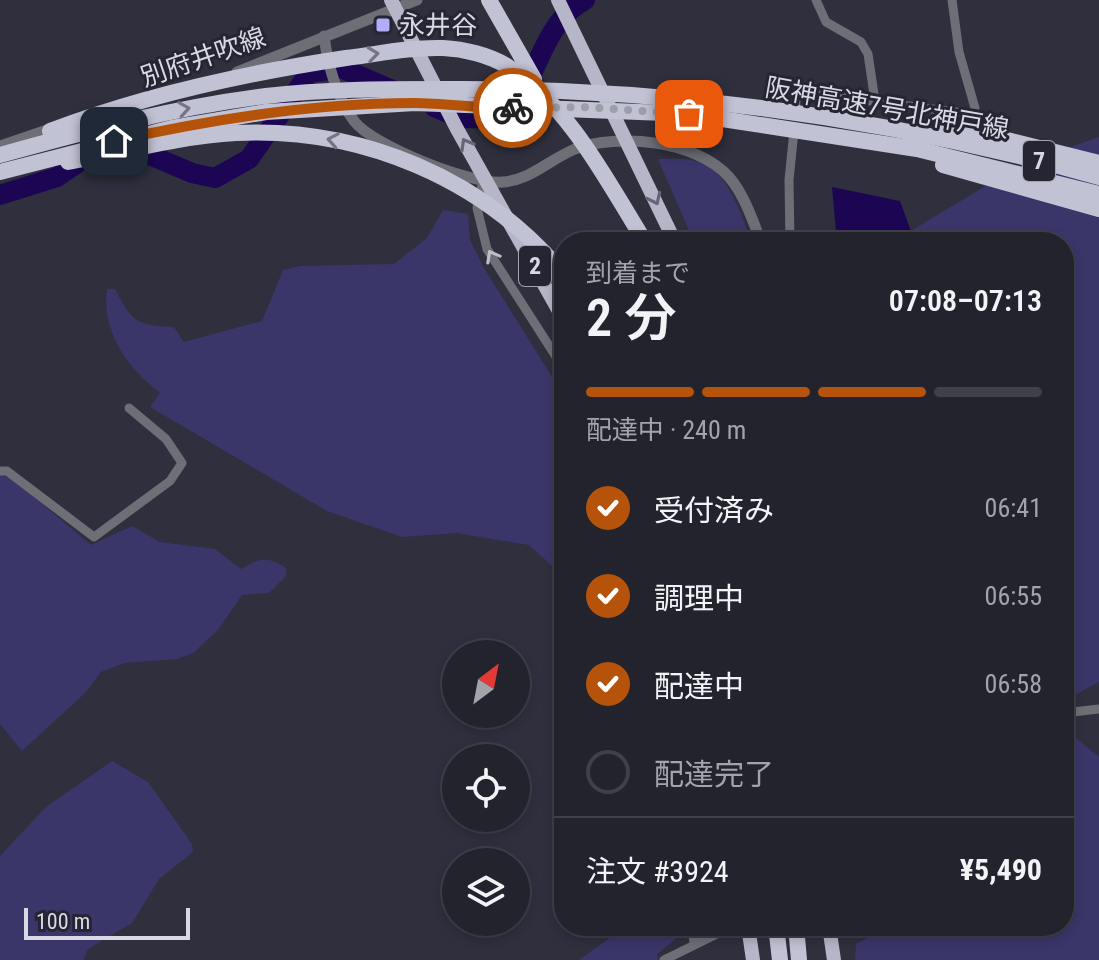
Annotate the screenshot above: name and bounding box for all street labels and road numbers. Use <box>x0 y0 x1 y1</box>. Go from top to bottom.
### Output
street label: 別府井吹線 <box>137 22 269 92</box>
street label: 阪神高速7号北神戸線 <box>763 72 1011 144</box>
road number: 7 <box>1023 141 1055 181</box>
road number: 2 <box>519 246 551 286</box>

